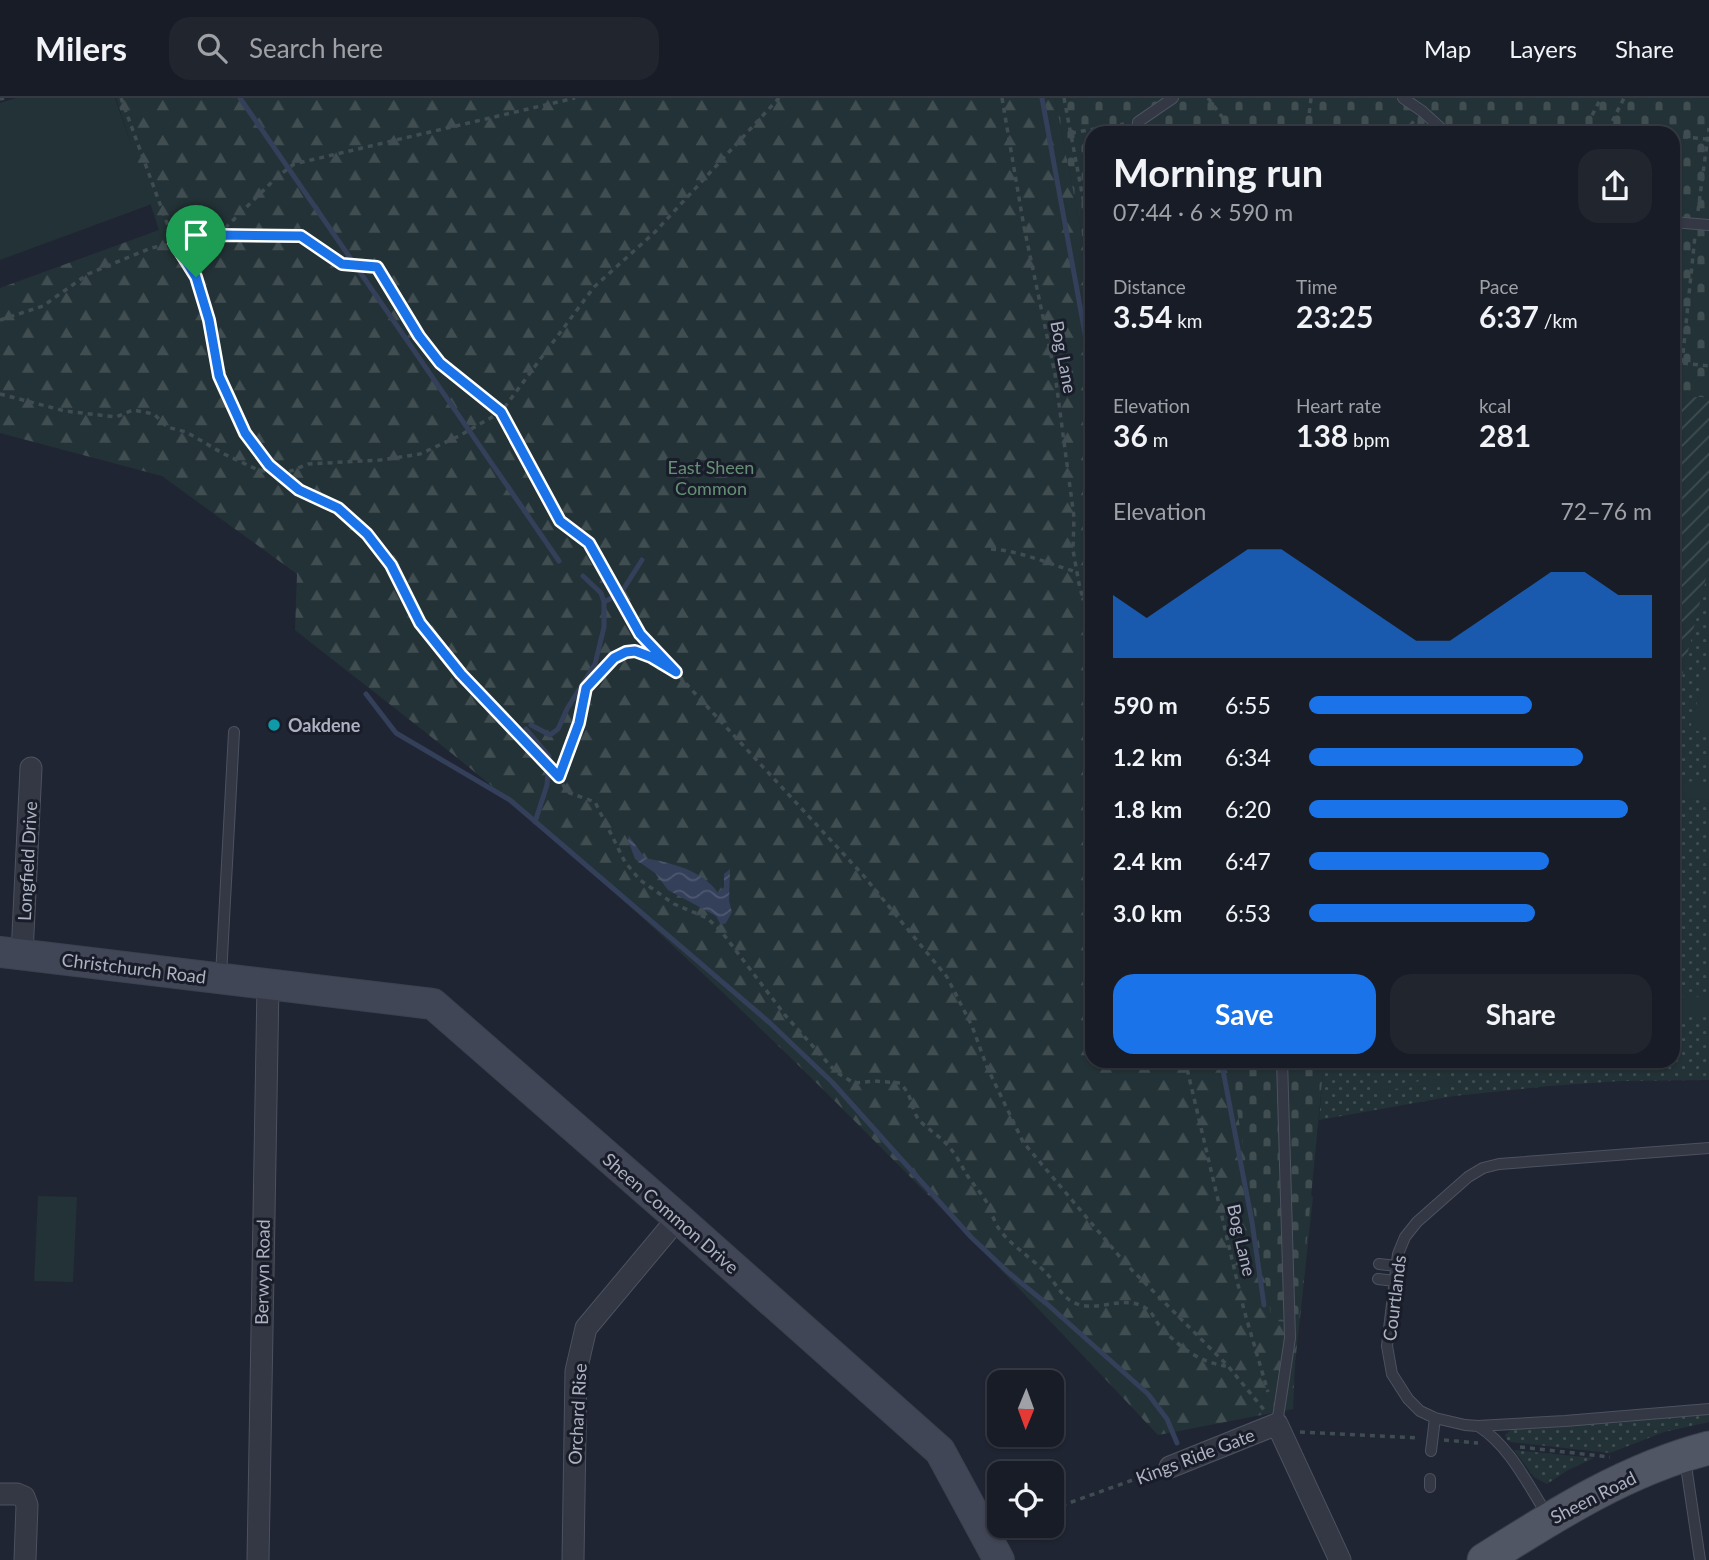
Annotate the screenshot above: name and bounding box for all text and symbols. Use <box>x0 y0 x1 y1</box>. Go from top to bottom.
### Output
search box <box>169 17 659 80</box>
text: Milers <box>35 28 127 68</box>
icon: search <box>193 29 231 67</box>
text: Search here <box>249 32 383 64</box>
text: Map <box>1424 34 1471 63</box>
text: Layers <box>1509 34 1577 63</box>
text: Share <box>1615 34 1674 63</box>
text: Morning run <box>1113 149 1323 195</box>
button: share <box>1578 149 1652 223</box>
text: 07:44 · 6 × 590 m <box>1113 198 1293 226</box>
pin <box>166 205 226 277</box>
icon: arrive <box>177 216 215 254</box>
text: Distance <box>1113 275 1186 298</box>
text: Time <box>1296 275 1337 298</box>
text: Pace <box>1479 275 1518 298</box>
text: 3.54 <box>1113 298 1172 334</box>
text: 23:25 <box>1296 298 1373 334</box>
text: 6:37 <box>1479 298 1539 334</box>
text: km <box>1172 309 1202 332</box>
text: /km <box>1539 309 1578 332</box>
street label: Bog Lane <box>1046 319 1082 395</box>
text: Elevation <box>1113 394 1190 417</box>
text: Heart rate <box>1296 394 1381 417</box>
text: kcal <box>1479 394 1511 417</box>
text: 36 <box>1113 417 1148 453</box>
text: 138 <box>1296 417 1348 453</box>
text: 281 <box>1479 417 1531 453</box>
text: m <box>1148 428 1168 451</box>
text: bpm <box>1348 428 1390 451</box>
park label: East Sheen Common <box>668 456 754 499</box>
text: Elevation <box>1113 497 1206 525</box>
text: 72–76 m <box>1560 497 1652 525</box>
text: 590 m <box>1113 691 1178 719</box>
text: 6:55 <box>1225 691 1271 719</box>
place label: Oakdene <box>288 714 361 736</box>
marker: Oakdene <box>266 717 282 733</box>
text: 1.2 km <box>1113 743 1182 771</box>
text: 6:34 <box>1225 743 1271 771</box>
text: 1.8 km <box>1113 795 1182 823</box>
text: 6:20 <box>1225 795 1271 823</box>
street label: Longfield Drive <box>13 801 41 921</box>
text: 2.4 km <box>1113 847 1182 875</box>
text: 6:47 <box>1225 847 1271 875</box>
text: 3.0 km <box>1113 899 1182 927</box>
text: 6:53 <box>1225 899 1271 927</box>
street label: Christchurch Road <box>61 948 207 988</box>
button: Save <box>1113 974 1376 1054</box>
button: Share <box>1390 974 1652 1054</box>
street label: Sheen Common Drive <box>599 1148 743 1278</box>
street label: Bog Lane <box>1223 1202 1261 1278</box>
street label: Berwyn Road <box>250 1219 274 1325</box>
street label: Courtlands <box>1378 1254 1410 1342</box>
street label: Orchard Rise <box>563 1363 591 1465</box>
north arrow <box>987 1370 1064 1447</box>
map controls <box>987 1370 1064 1538</box>
street label: Kings Ride Gate <box>1132 1423 1258 1489</box>
button: locate <box>987 1461 1064 1538</box>
street label: Sheen Road <box>1546 1466 1640 1528</box>

